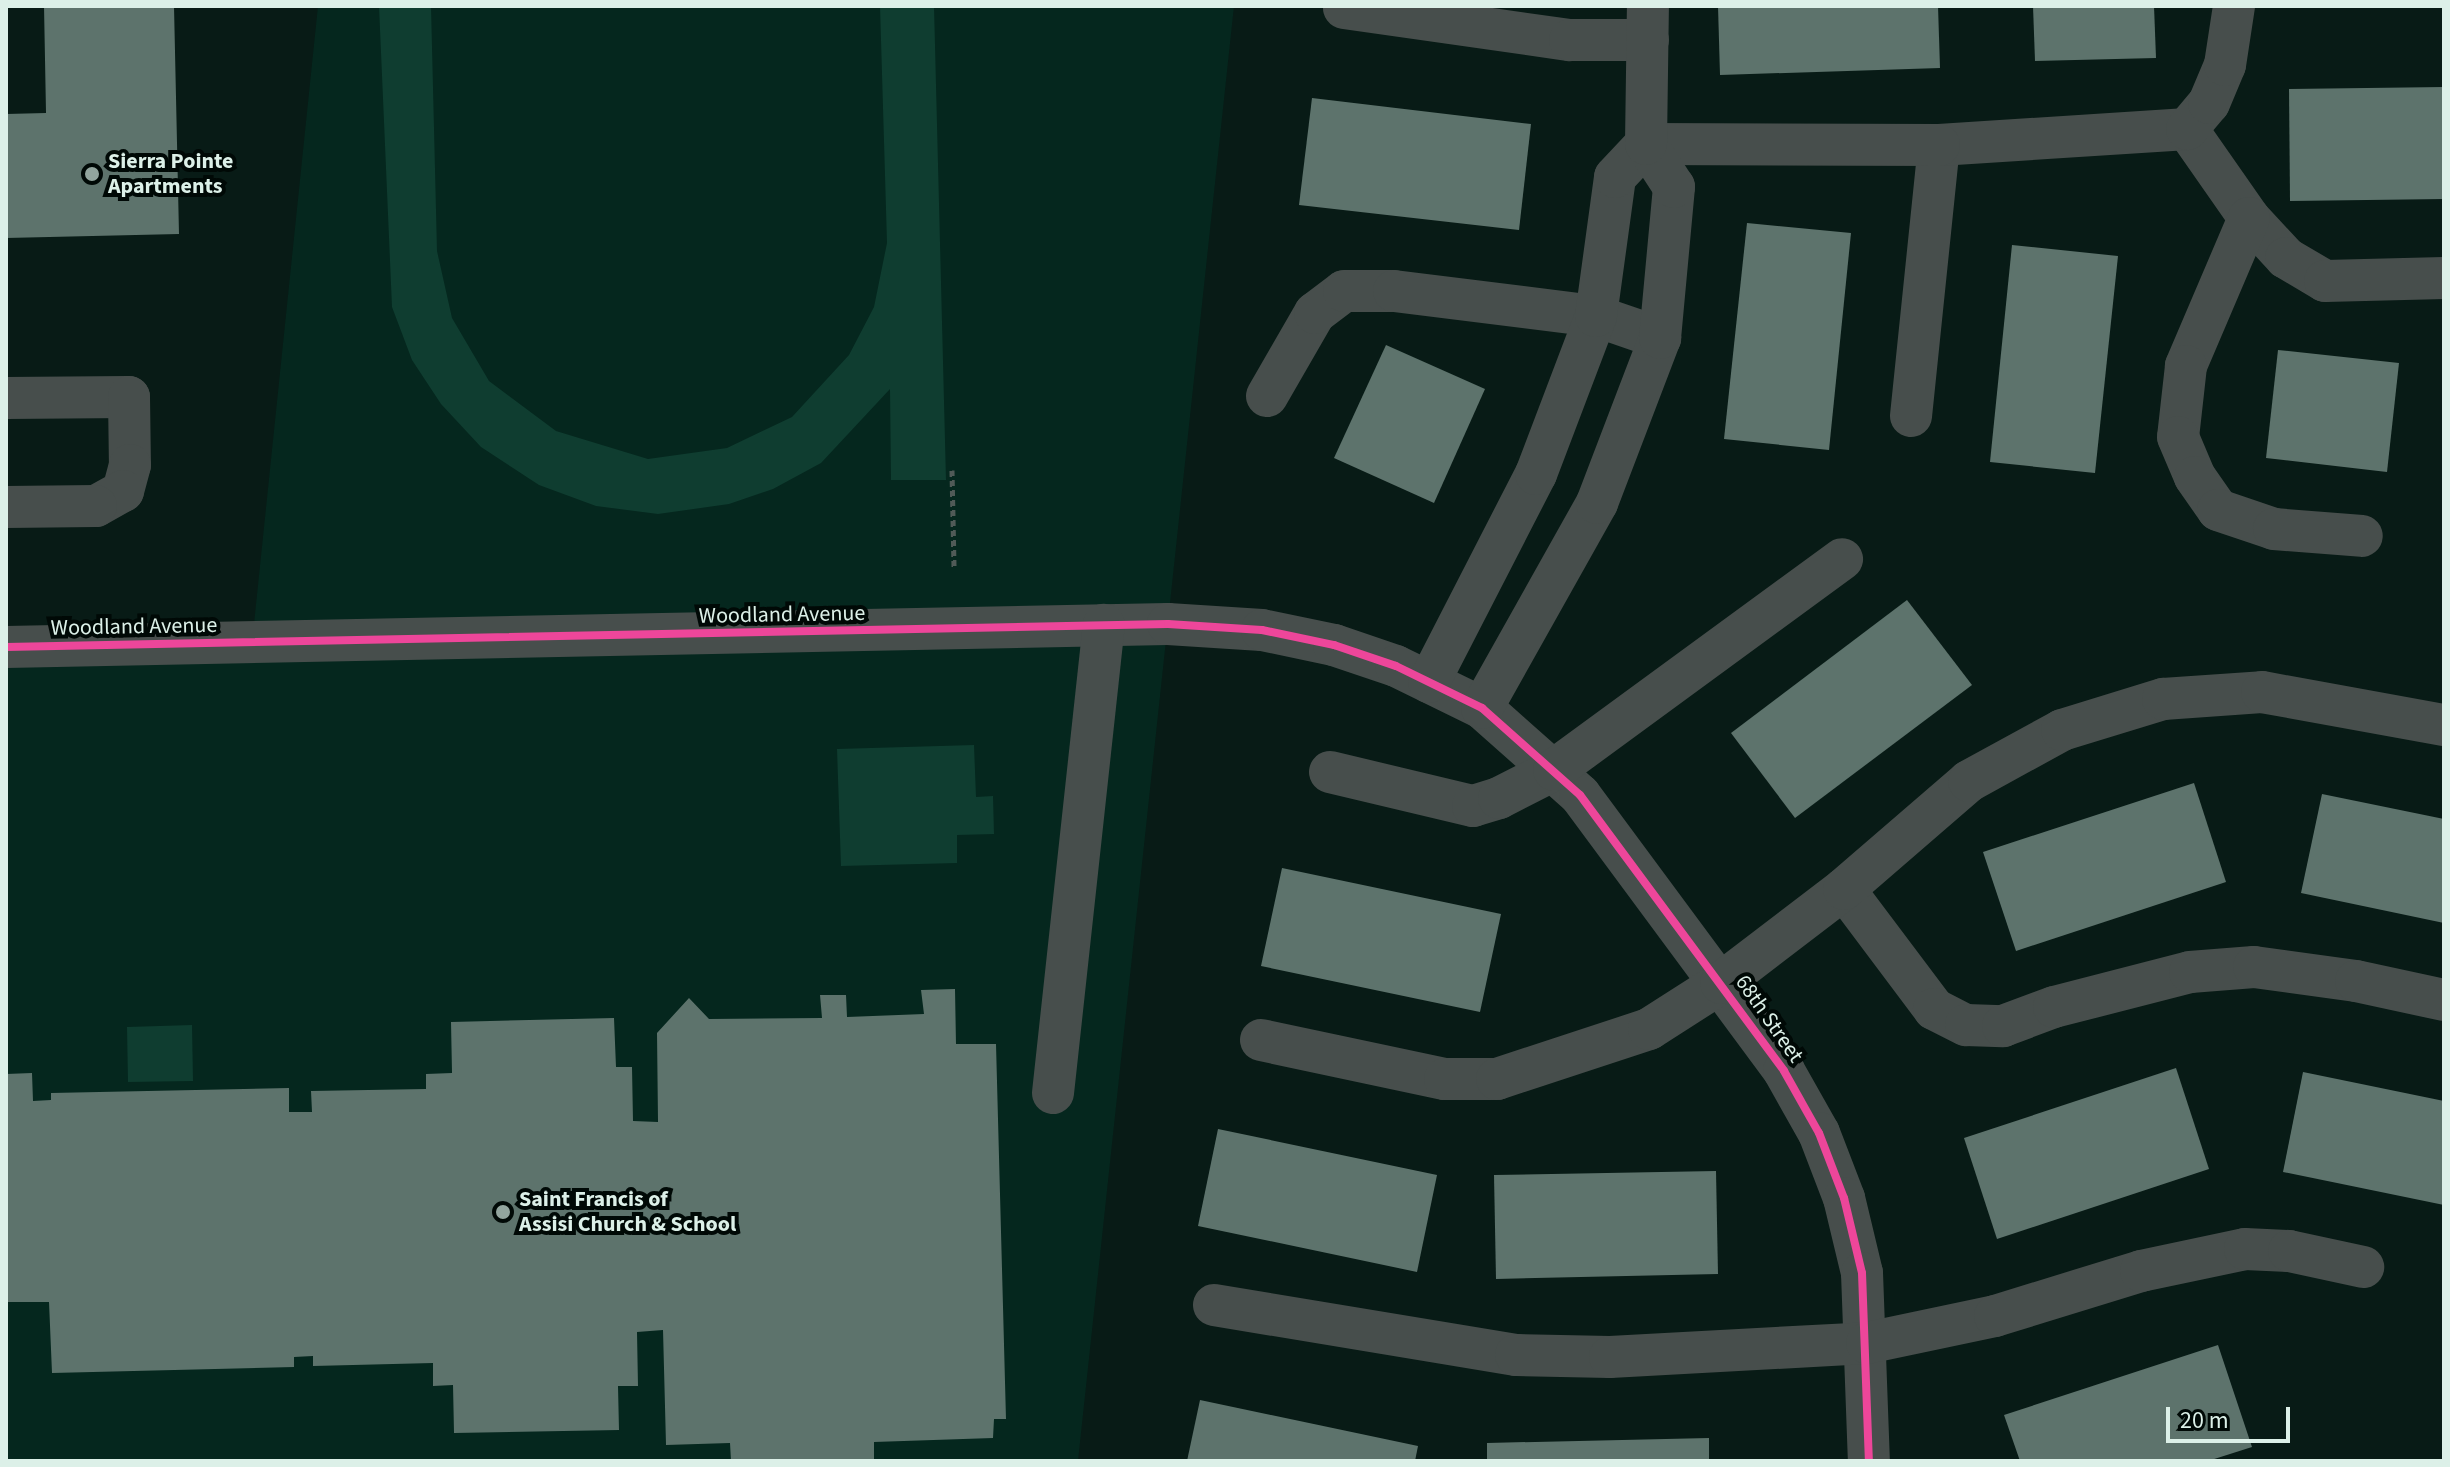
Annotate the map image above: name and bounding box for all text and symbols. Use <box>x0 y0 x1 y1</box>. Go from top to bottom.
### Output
place label: Sierra Pointe Apartments <box>108 148 234 200</box>
marker: Sierra Pointe Apartments <box>83 165 101 183</box>
street label: Woodland Avenue <box>699 600 865 630</box>
street label: Woodland Avenue <box>51 612 217 642</box>
street label: 68th Street <box>1729 970 1809 1068</box>
place label: Saint Francis of Assisi Church & School <box>519 1186 736 1238</box>
marker: Saint Francis of Assisi Church & School <box>494 1203 512 1221</box>
scale bar <box>2170 1391 2294 1441</box>
text: 20 m <box>2180 1403 2229 1438</box>

